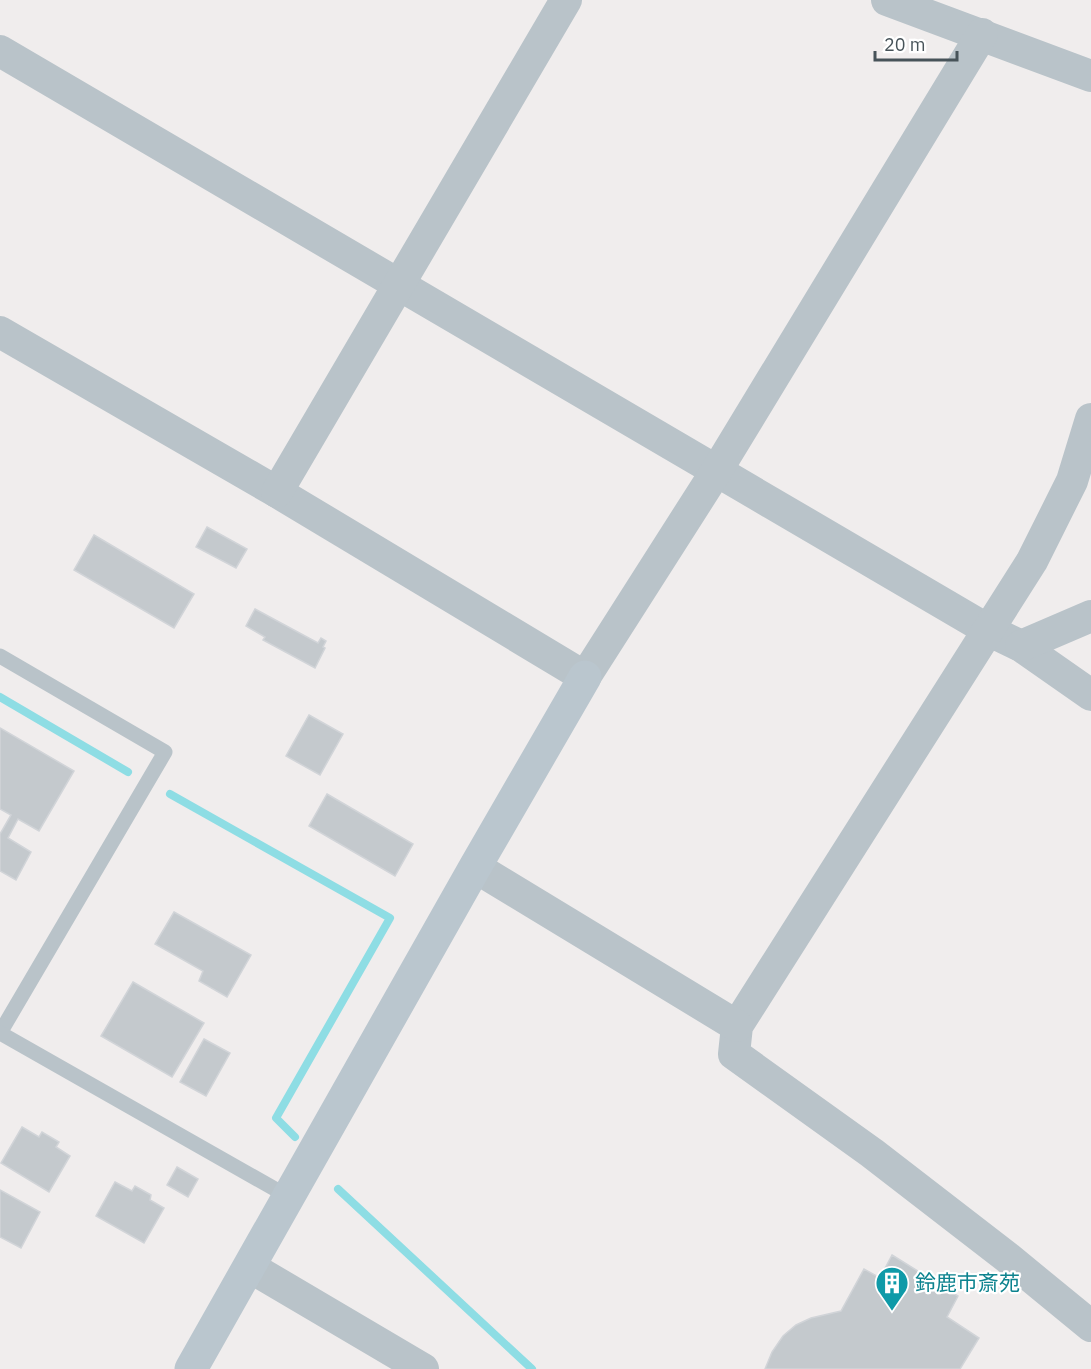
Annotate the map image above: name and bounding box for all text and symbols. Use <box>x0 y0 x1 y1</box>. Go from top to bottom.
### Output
scale bar <box>875 24 958 62</box>
text: 20 m <box>884 33 926 56</box>
building icon: 鈴鹿市斎苑 <box>874 1265 910 1312</box>
place label: 鈴鹿市斎苑 <box>915 1268 1020 1296</box>

